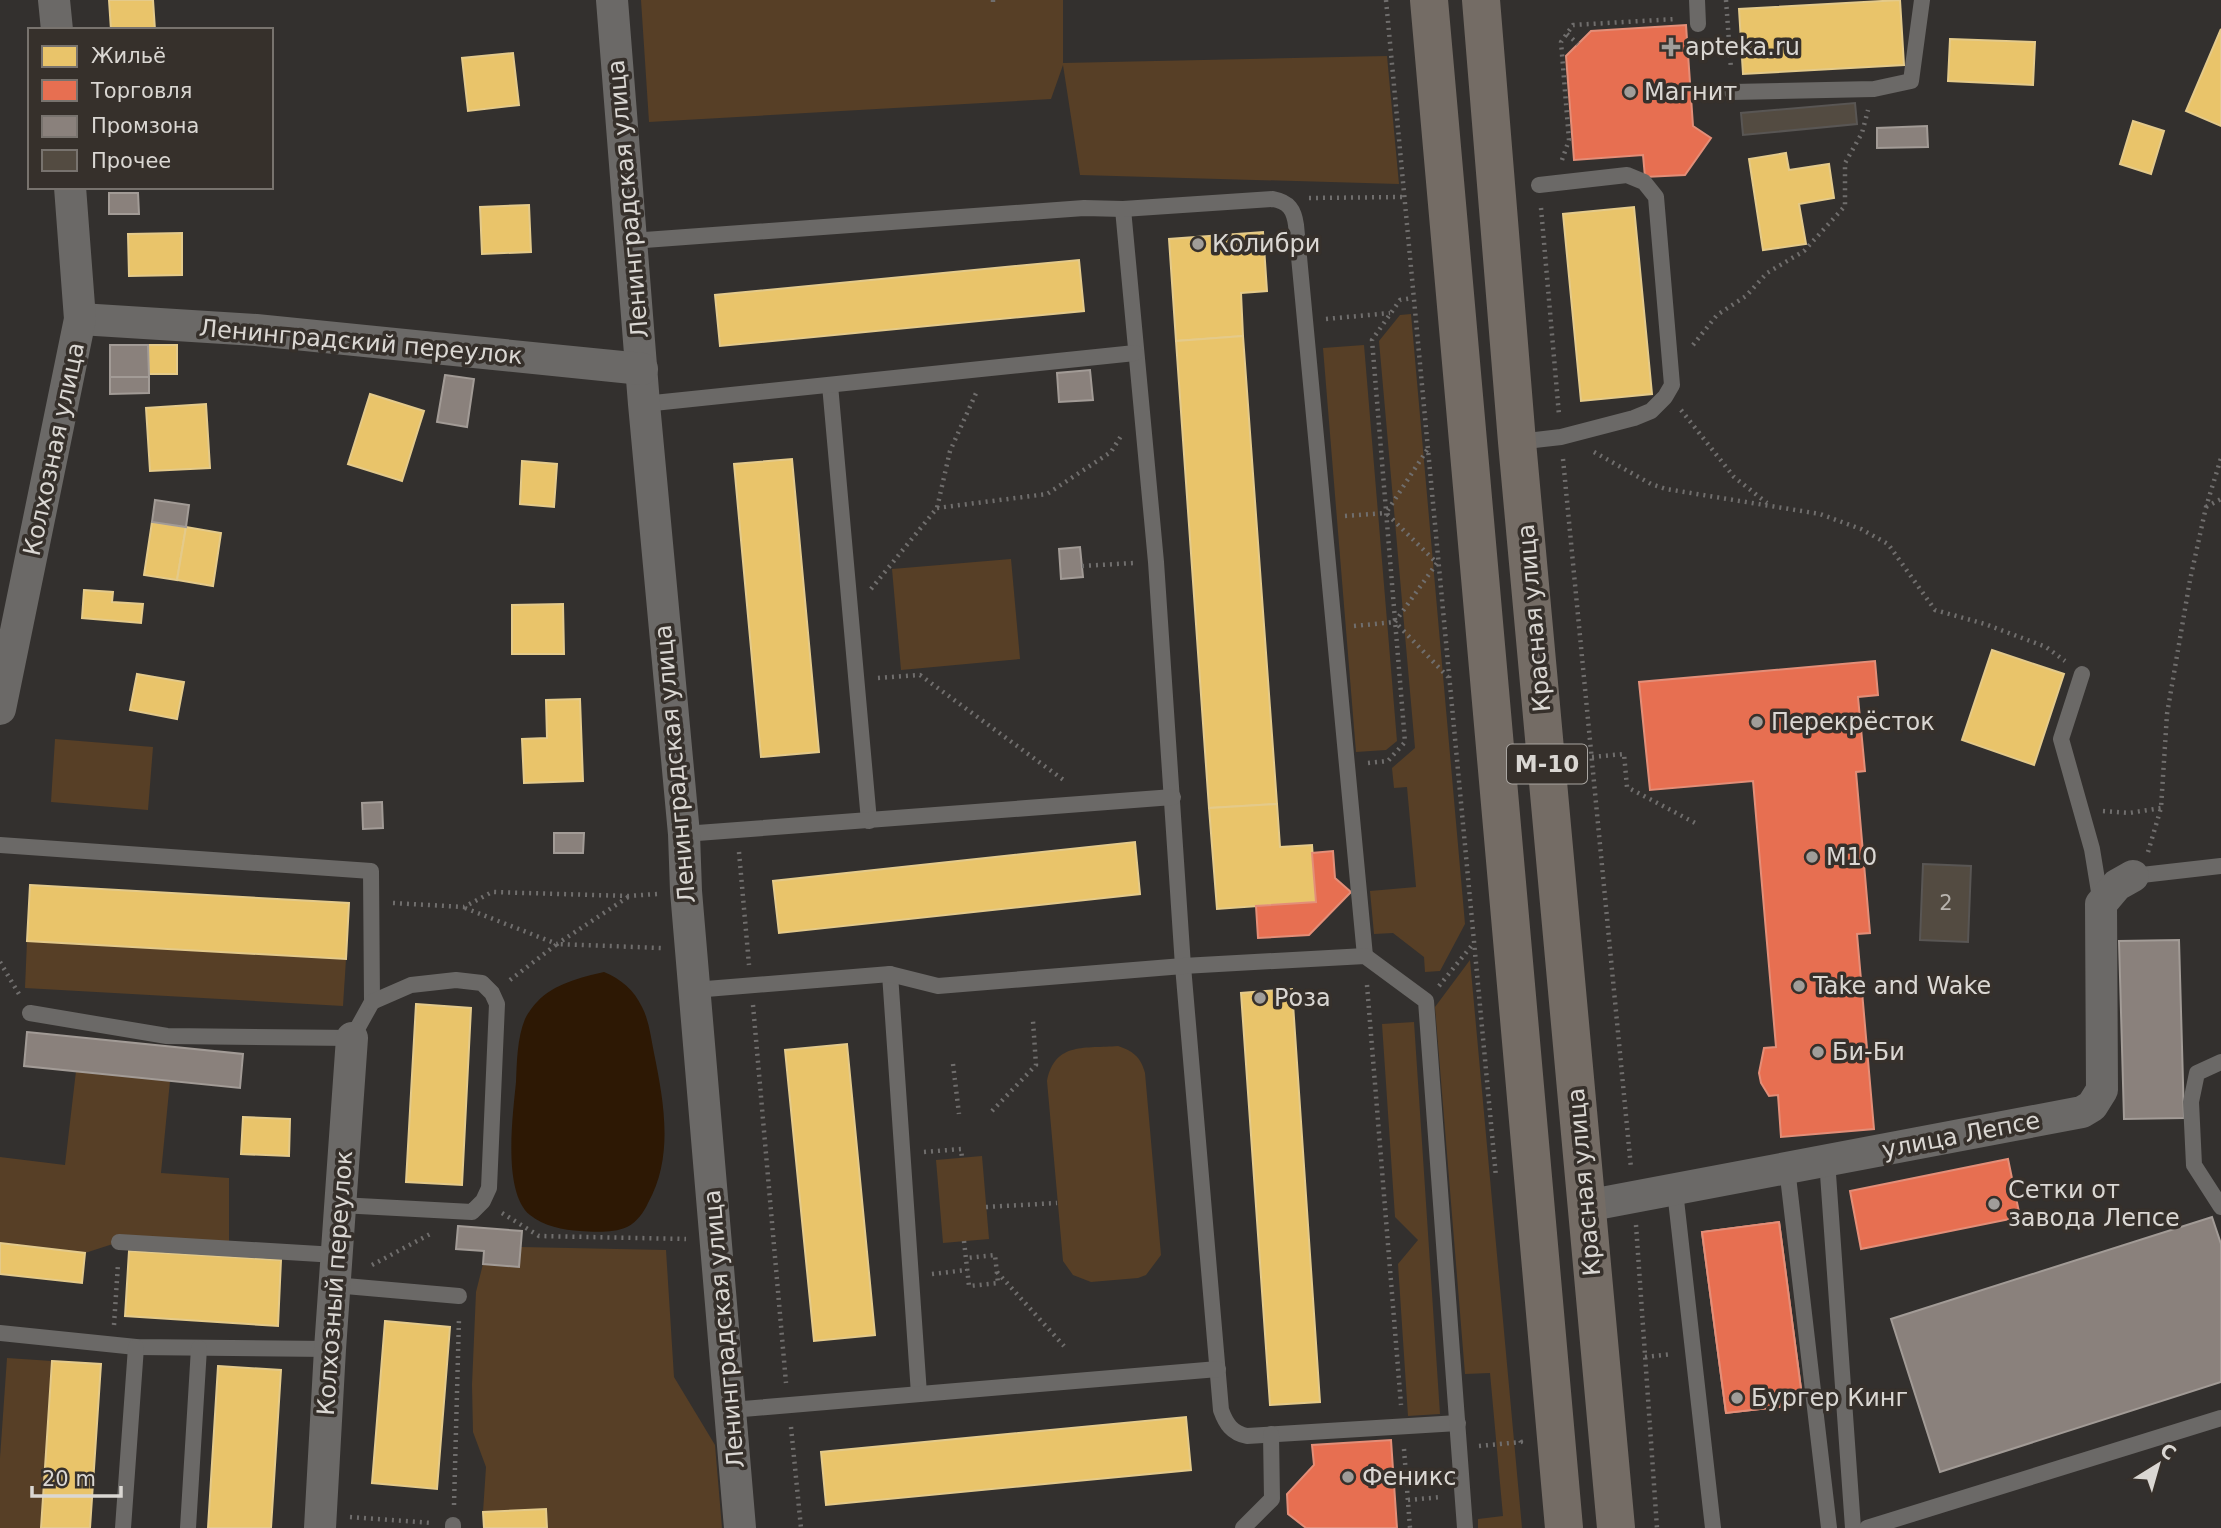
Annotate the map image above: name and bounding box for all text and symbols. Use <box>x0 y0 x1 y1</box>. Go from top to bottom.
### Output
legend <box>28 28 273 189</box>
place label: apteka.ru <box>1685 33 1800 61</box>
marker: apteka.ru <box>1663 39 1679 55</box>
text: Жильё <box>91 44 166 68</box>
street label: Ленинградская улица <box>602 59 654 339</box>
place label: Магнит <box>1644 78 1737 106</box>
text: Торговля <box>90 79 192 103</box>
marker: Магнит <box>1622 84 1638 100</box>
text: Промзона <box>91 114 199 138</box>
text: Прочее <box>91 149 171 173</box>
place label: Колибри <box>1212 230 1320 258</box>
marker: Колибри <box>1190 236 1206 252</box>
street label: Ленинградский переулок <box>198 314 524 370</box>
street label: Колхозная улица <box>18 340 90 558</box>
street label: Красная улица <box>1512 523 1556 713</box>
street label: Ленинградская улица <box>649 624 701 904</box>
place label: Перекрёсток <box>1771 708 1935 736</box>
marker: Перекрёсток <box>1749 714 1765 730</box>
road number: М-10 <box>1507 744 1587 784</box>
place label: М10 <box>1826 843 1877 871</box>
marker: М10 <box>1804 849 1820 865</box>
house number: 2 <box>1939 891 1953 915</box>
place label: Take and Wake <box>1812 972 1991 1000</box>
marker: Take and Wake <box>1791 978 1807 994</box>
place label: Роза <box>1274 984 1331 1012</box>
marker: Роза <box>1252 990 1268 1006</box>
place label: Би-Би <box>1832 1038 1905 1066</box>
marker: Би-Би <box>1810 1044 1826 1060</box>
street label: Красная улица <box>1562 1087 1606 1277</box>
street label: улица Лепсе <box>1880 1106 2042 1164</box>
street label: Колхозный переулок <box>312 1149 358 1417</box>
place label: Сетки от завода Лепсе <box>2008 1176 2180 1232</box>
street label: Ленинградская улица <box>698 1189 750 1469</box>
marker: Сетки от завода Лепсе <box>1986 1196 2002 1212</box>
place label: Бургер Кинг <box>1751 1384 1908 1412</box>
marker: Бургер Кинг <box>1729 1390 1745 1406</box>
north arrow <box>2123 1430 2193 1500</box>
text: С <box>2156 1438 2180 1464</box>
scale bar <box>32 1454 121 1498</box>
place label: Феникс <box>1362 1463 1456 1491</box>
text: 20 m <box>42 1467 96 1491</box>
marker: Феникс <box>1340 1469 1356 1485</box>

